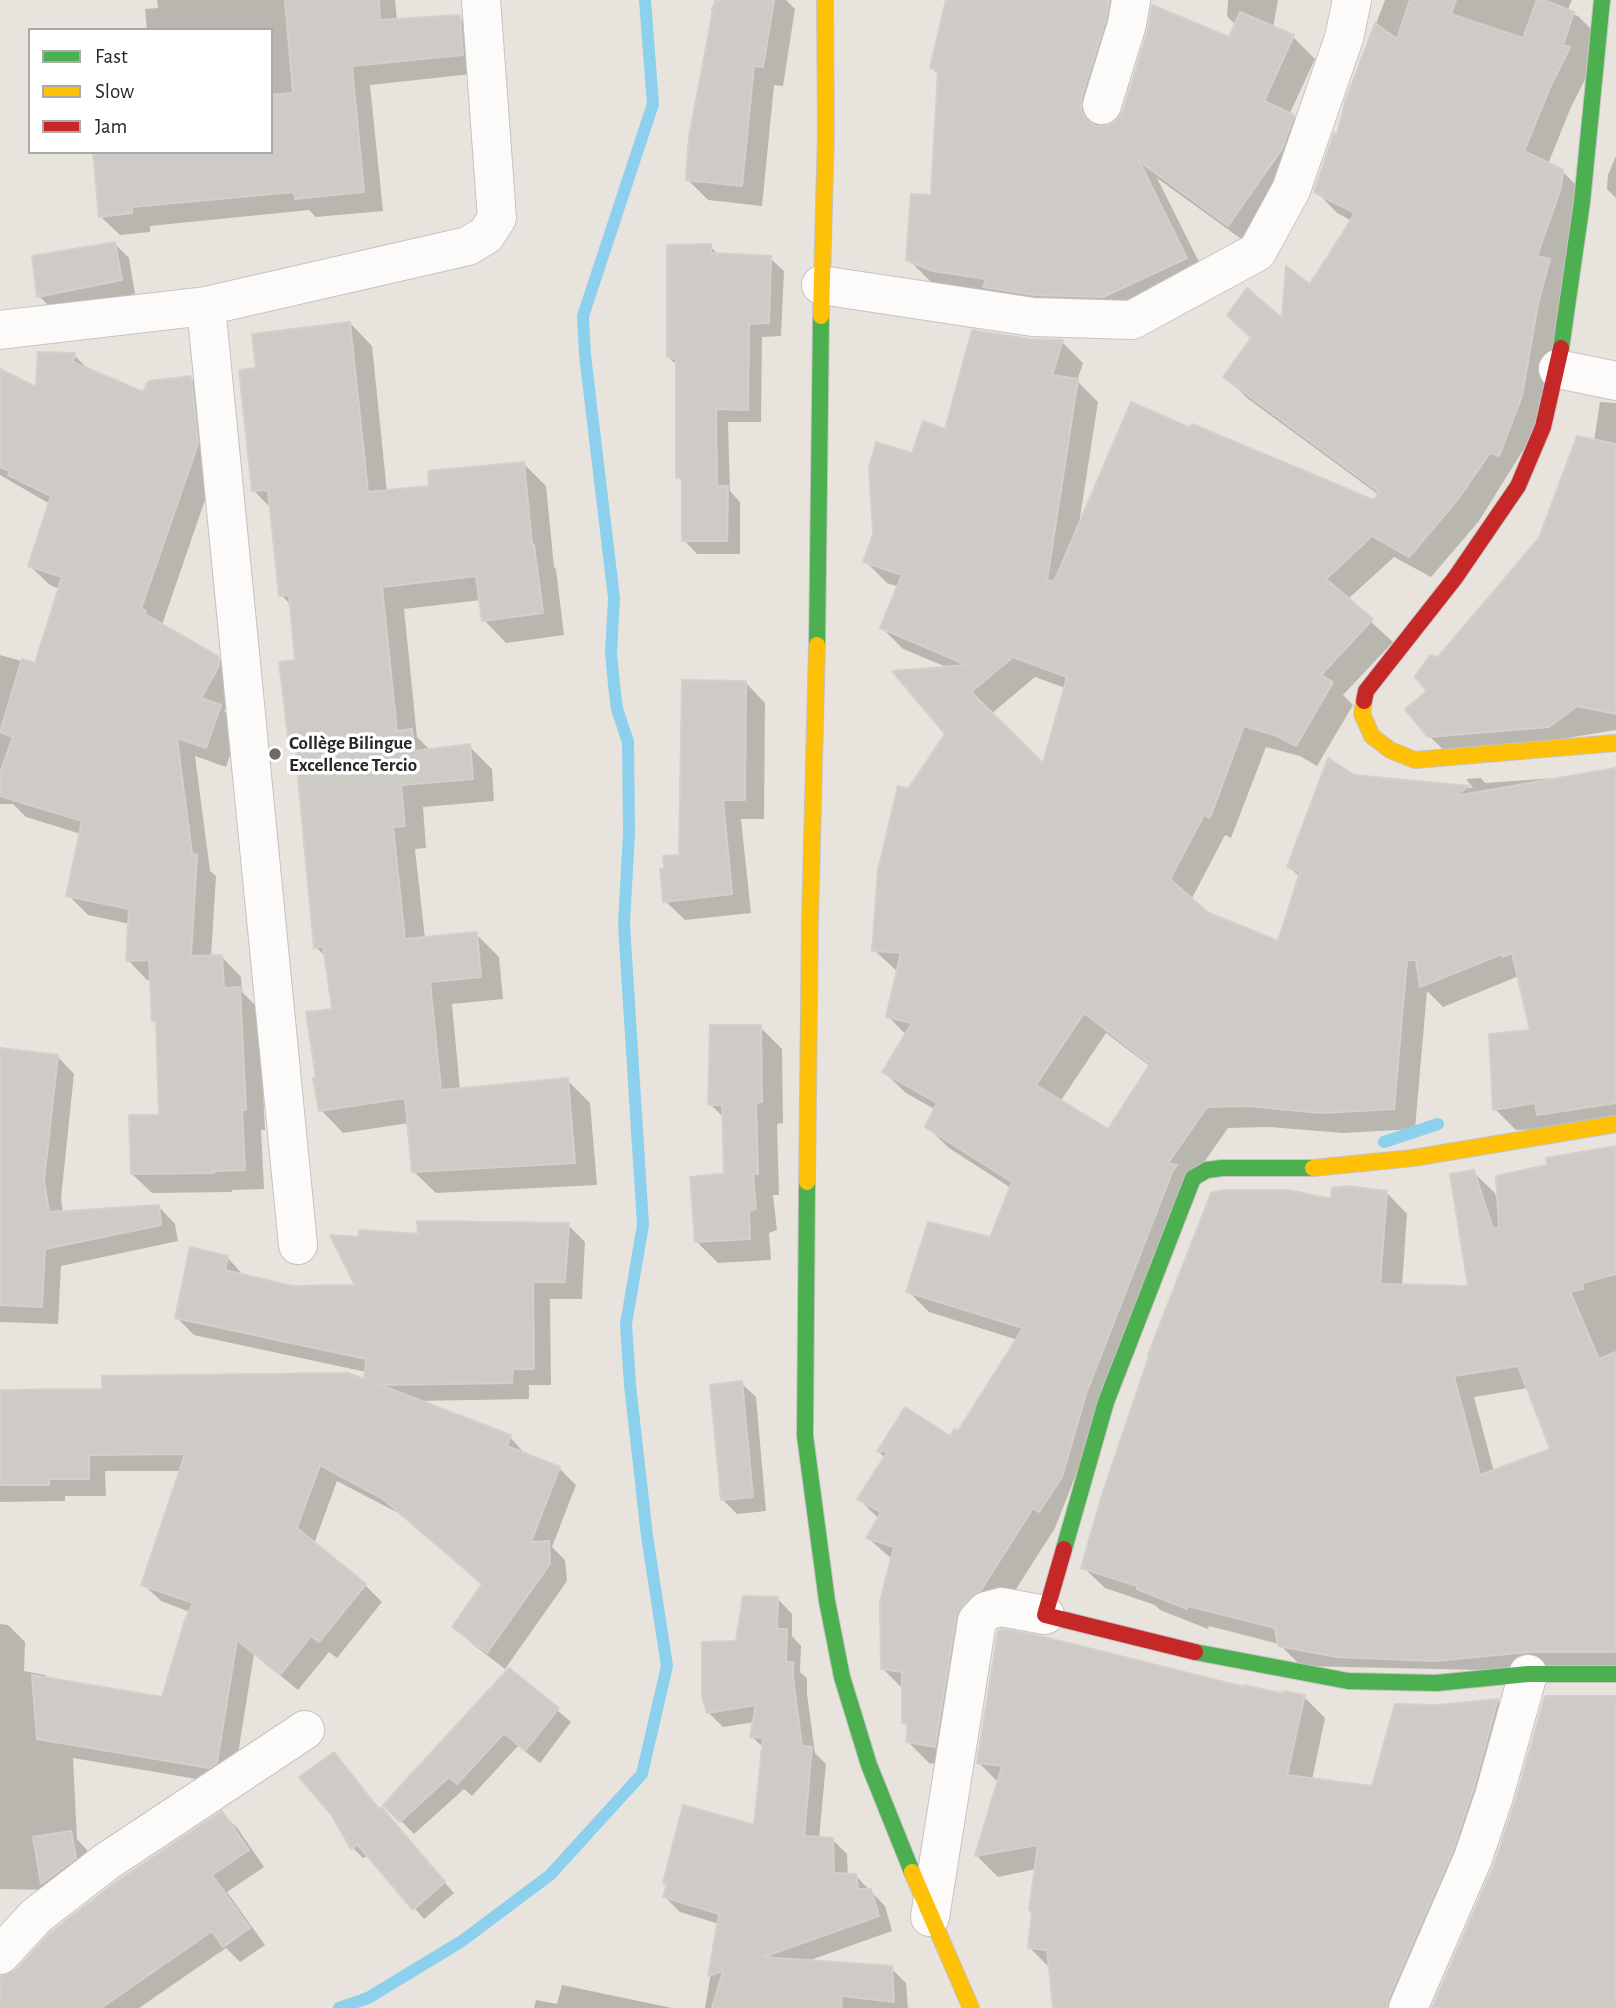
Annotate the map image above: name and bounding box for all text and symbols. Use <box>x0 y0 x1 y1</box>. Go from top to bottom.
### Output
legend <box>28 28 273 154</box>
text: Fast <box>95 46 128 67</box>
text: Slow <box>95 81 134 102</box>
text: Jam <box>95 116 127 137</box>
place label: Collège Bilingue Excellence Tercio <box>289 732 417 776</box>
marker: Collège Bilingue Excellence Tercio <box>267 746 283 762</box>

